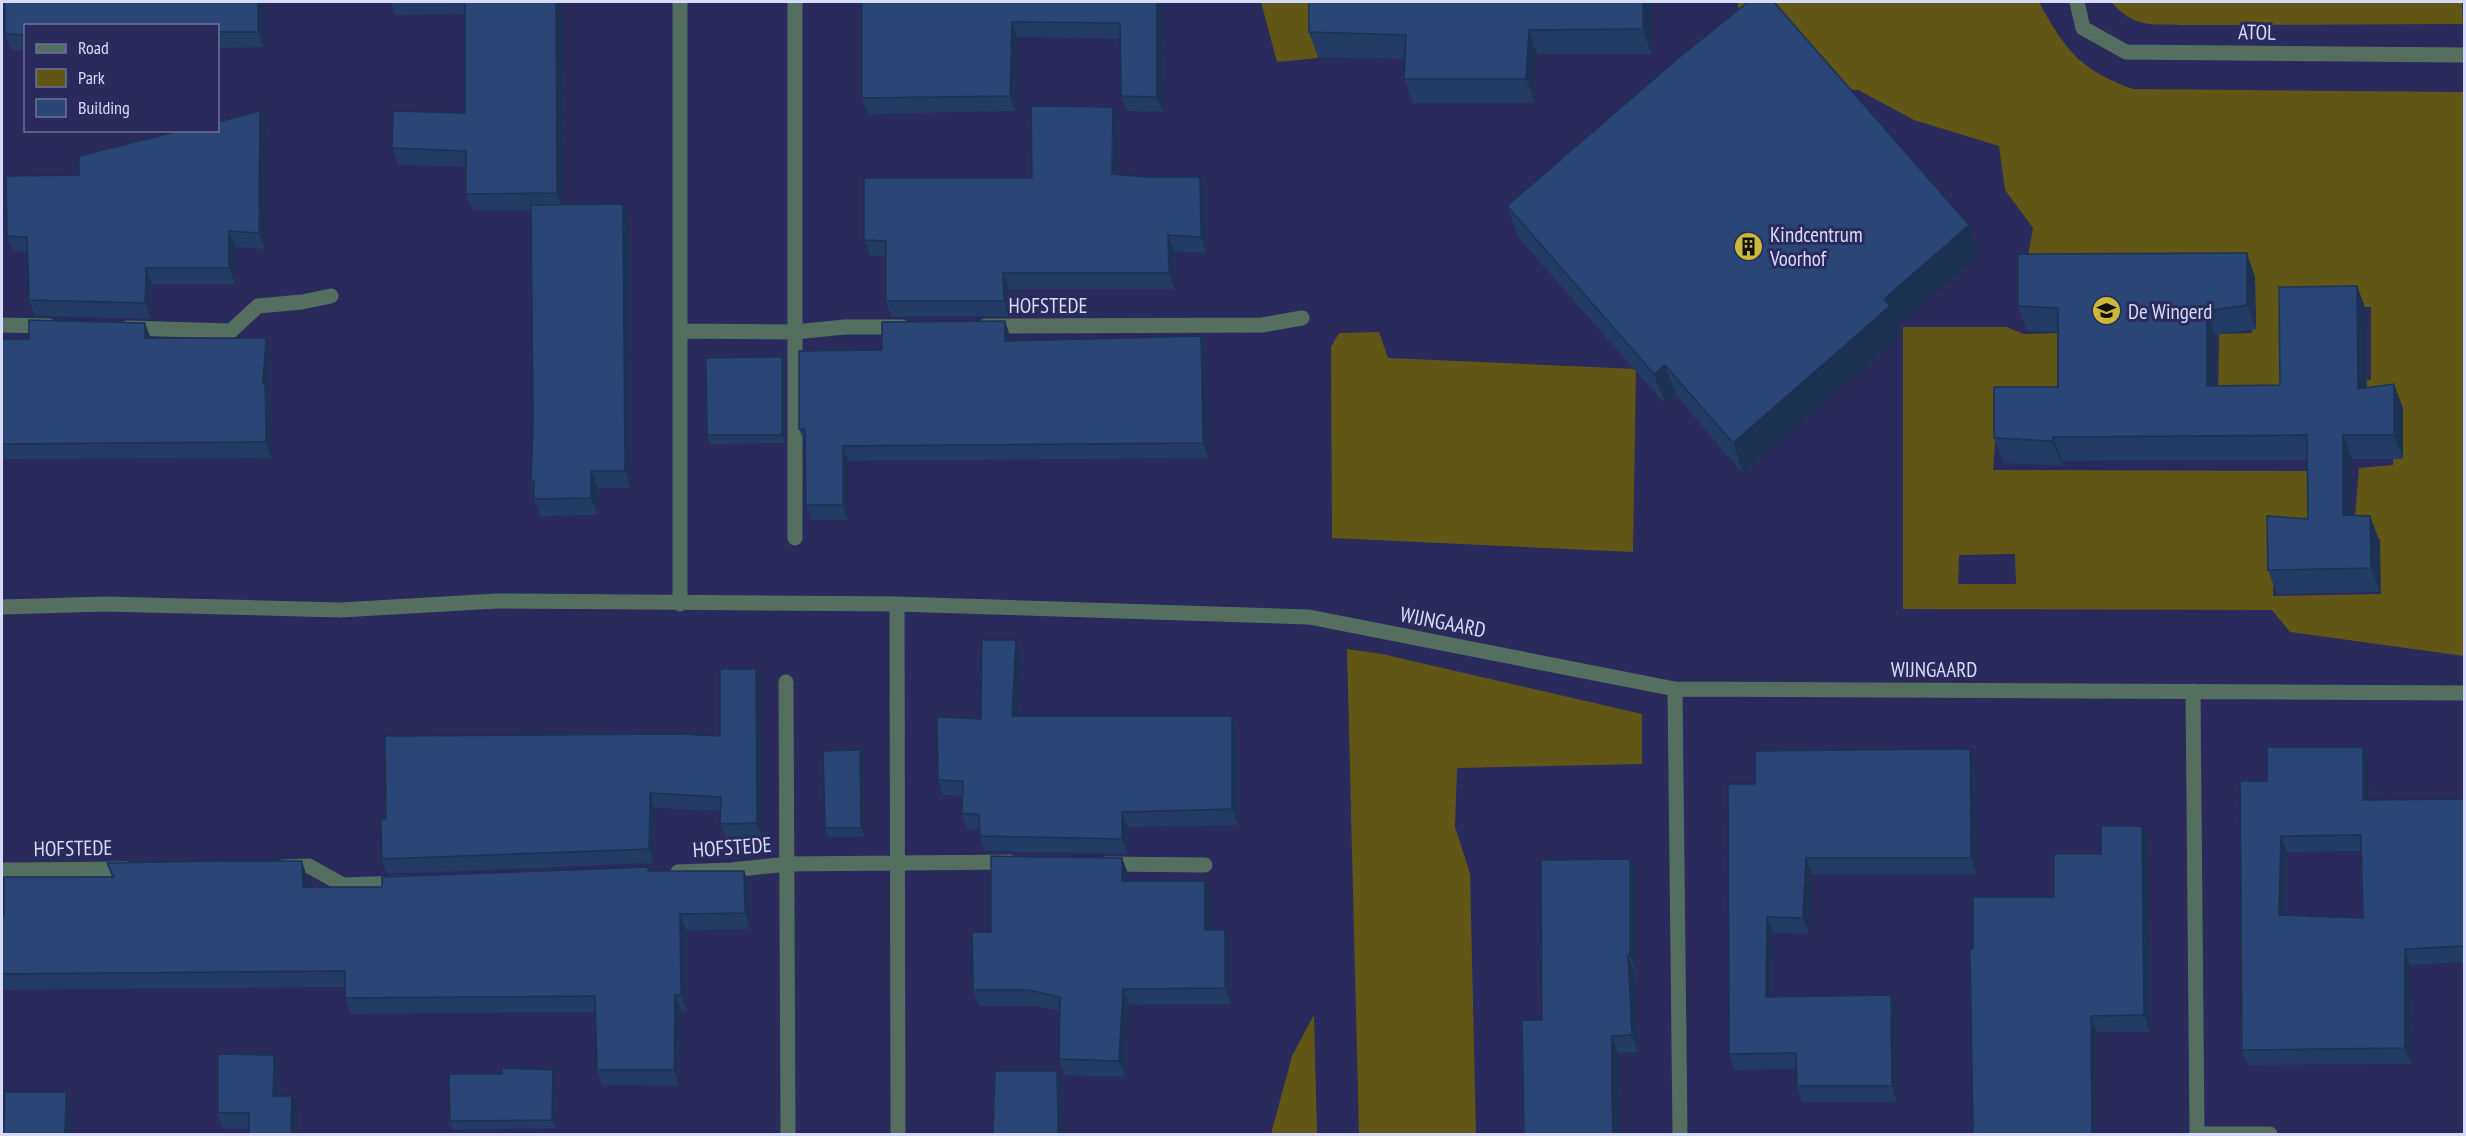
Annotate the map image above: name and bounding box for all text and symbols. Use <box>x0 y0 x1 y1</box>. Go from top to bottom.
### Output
street label: ATOL <box>2238 18 2276 46</box>
legend <box>24 24 219 132</box>
text: Road <box>78 36 109 59</box>
text: Park <box>78 66 105 89</box>
text: Building <box>78 96 130 119</box>
place label: Kindcentrum Voorhof <box>1769 221 1863 272</box>
building icon: Kindcentrum Voorhof <box>1733 230 1765 262</box>
street label: HOFSTEDE <box>1009 292 1087 319</box>
school or university icon: De Wingerd <box>2091 295 2123 327</box>
place label: De Wingerd <box>2128 298 2212 325</box>
street label: WIJNGAARD <box>1398 600 1488 644</box>
street label: WIJNGAARD <box>1891 656 1977 683</box>
street label: HOFSTEDE <box>692 831 772 863</box>
street label: HOFSTEDE <box>33 834 113 862</box>

